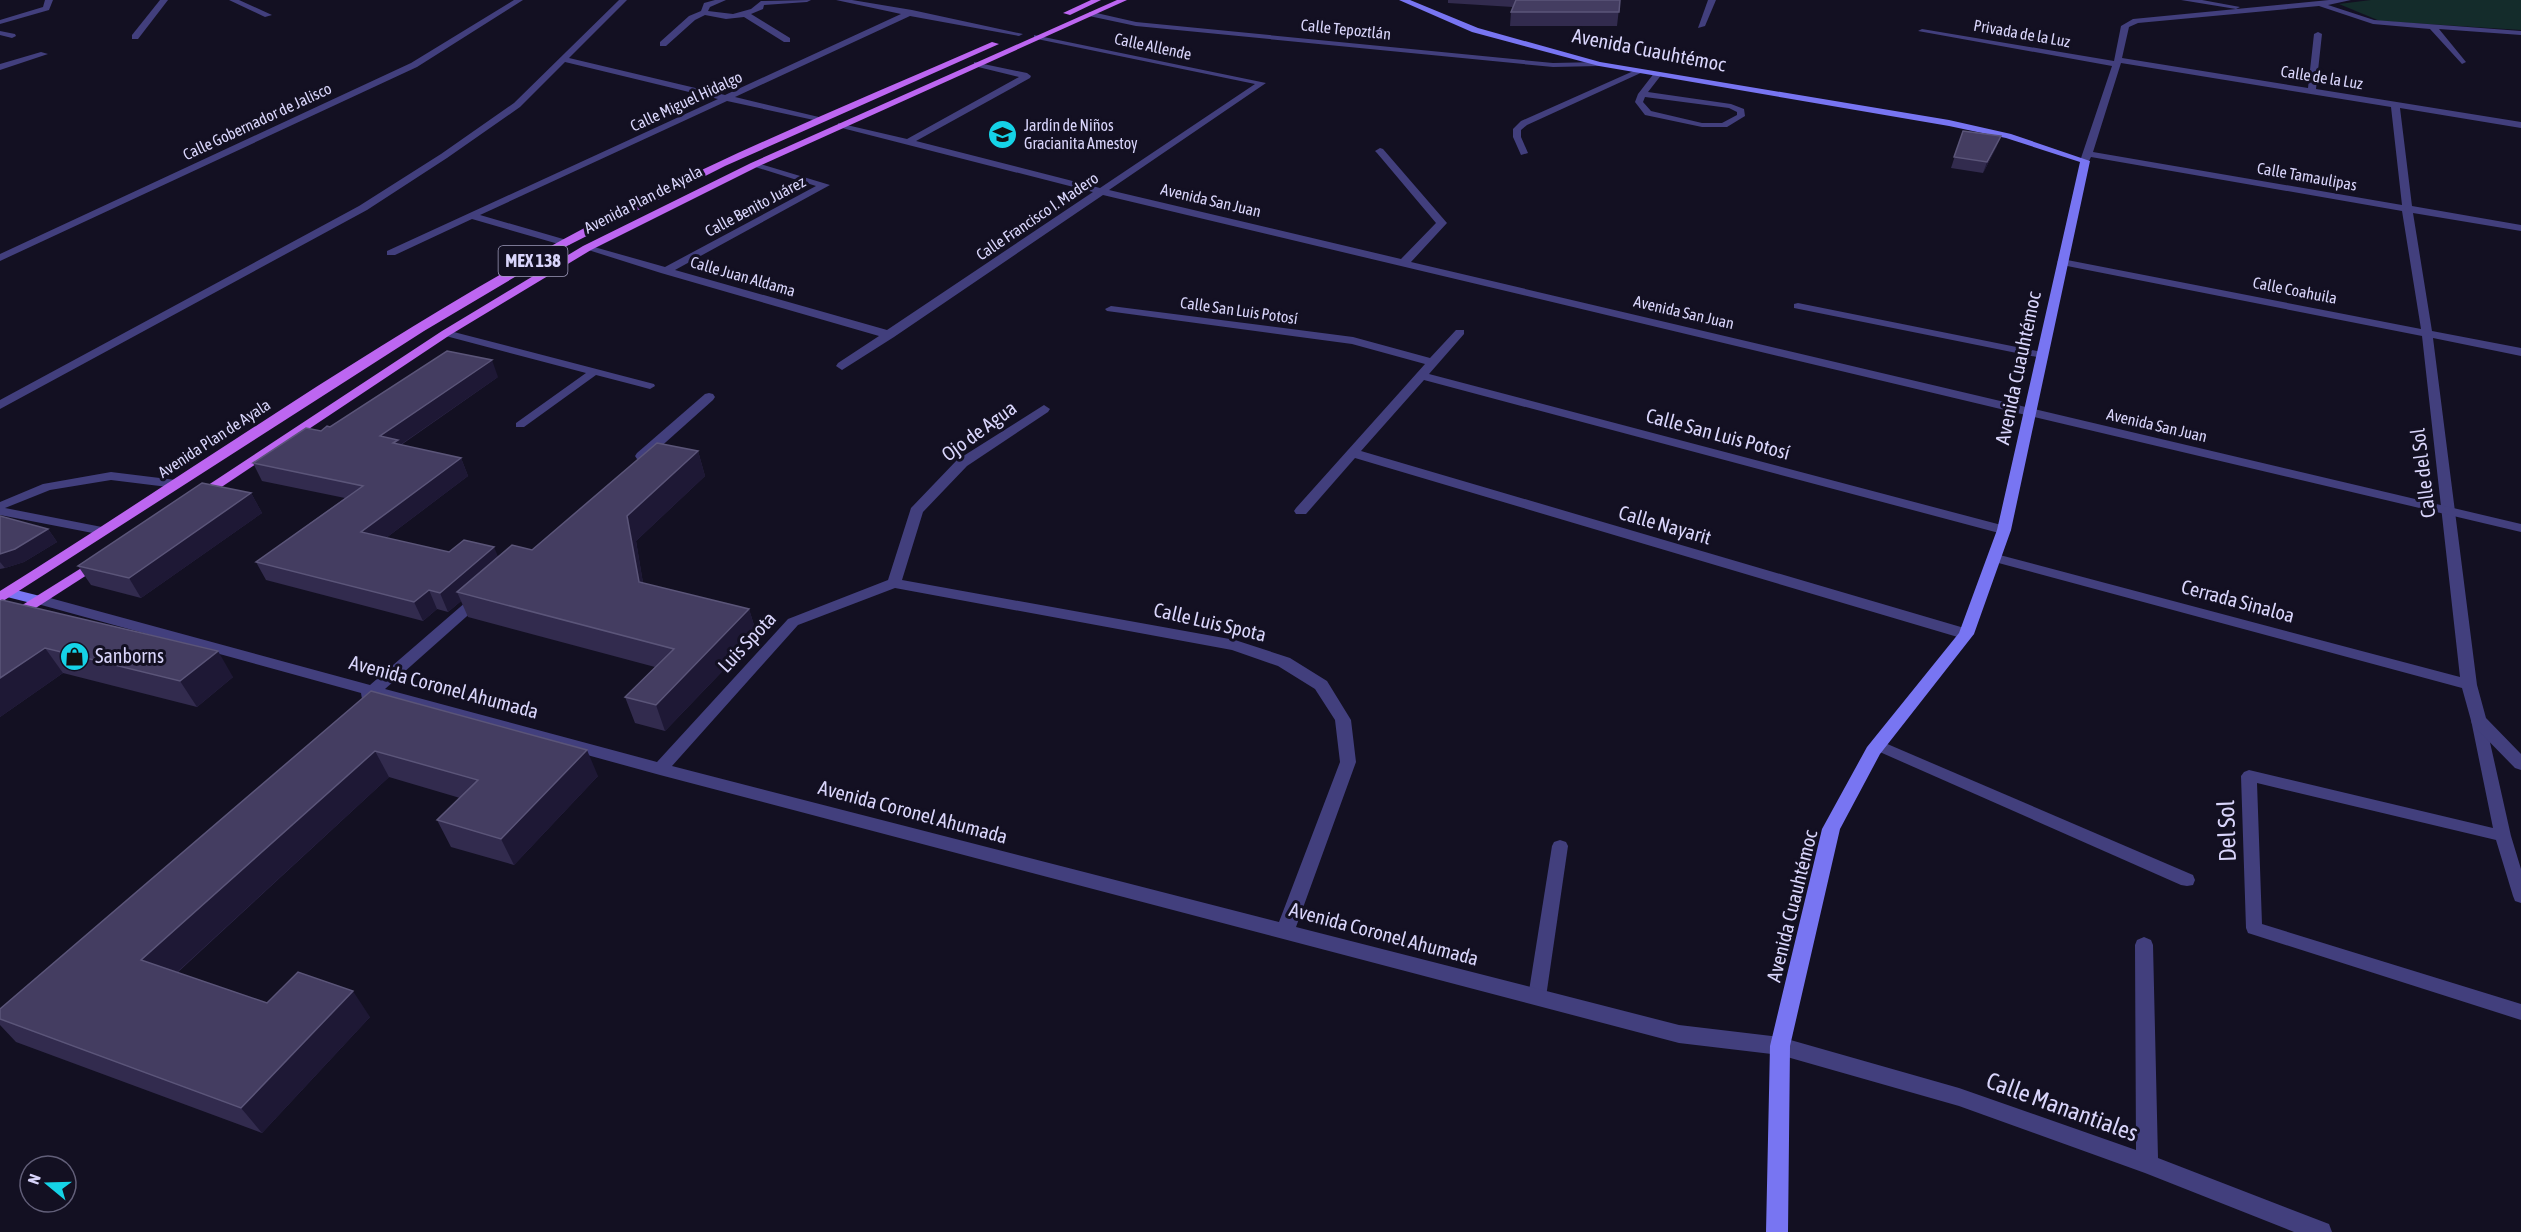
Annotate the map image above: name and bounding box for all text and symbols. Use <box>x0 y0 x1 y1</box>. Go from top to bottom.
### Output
street label: Calle Tepoztlán <box>1300 15 1392 44</box>
street label: Privada de la Luz <box>1972 16 2072 50</box>
street label: Avenida Cuauhtémoc <box>1570 23 1728 76</box>
street label: Calle Allende <box>1113 29 1193 63</box>
street label: Calle de la Luz <box>2280 62 2365 92</box>
street label: Calle Miguel Hidalgo <box>627 67 745 136</box>
street label: Calle Gobernador de Jalisco <box>180 79 334 163</box>
place label: Jardín de Niños Gracianita Amestoy <box>1024 116 1138 153</box>
school or university icon: Jardín de Niños Gracianita Amestoy <box>987 118 1019 150</box>
street label: Calle Tamaulipas <box>2256 158 2359 195</box>
street label: Avenida Plan de Ayala <box>581 161 706 237</box>
street label: Calle Francisco I. Madero <box>973 168 1101 264</box>
street label: Calle Benito Juárez <box>702 172 808 240</box>
street label: Avenida San Juan <box>1159 180 1263 220</box>
road number: MEX 138 <box>498 246 568 276</box>
street label: Calle Juan Aldama <box>688 252 798 300</box>
street label: Calle Coahuila <box>2251 273 2339 307</box>
street label: Avenida Cuauhtémoc <box>1990 289 2045 447</box>
street label: Avenida San Juan <box>1632 292 1736 332</box>
street label: Calle San Luis Potosí <box>1179 293 1299 327</box>
street label: Avenida Plan de Ayala <box>155 395 274 482</box>
street label: Ojo de Agua <box>937 396 1021 465</box>
street label: Calle San Luis Potosí <box>1644 403 1793 464</box>
street label: Avenida San Juan <box>2105 405 2209 445</box>
street label: Calle del Sol <box>2406 426 2439 519</box>
street label: Calle Nayarit <box>1616 500 1714 549</box>
street label: Cerrada Sinaloa <box>2179 574 2297 627</box>
street label: Calle Luis Spota <box>1152 597 1269 646</box>
street label: Luis Spota <box>713 607 780 677</box>
shop icon: Sanborns <box>58 640 90 672</box>
place label: Sanborns <box>95 644 164 667</box>
street label: Avenida Coronel Ahumada <box>347 650 541 723</box>
street label: Avenida Coronel Ahumada <box>816 775 1010 848</box>
street label: Del Sol <box>2212 799 2241 862</box>
street label: Avenida Cuauhtémoc <box>1761 827 1822 984</box>
street label: Avenida Coronel Ahumada <box>1287 897 1481 970</box>
street label: Calle Manantiales <box>1983 1067 2142 1146</box>
north arrow <box>18 1154 78 1214</box>
text: N <box>24 1172 44 1187</box>

